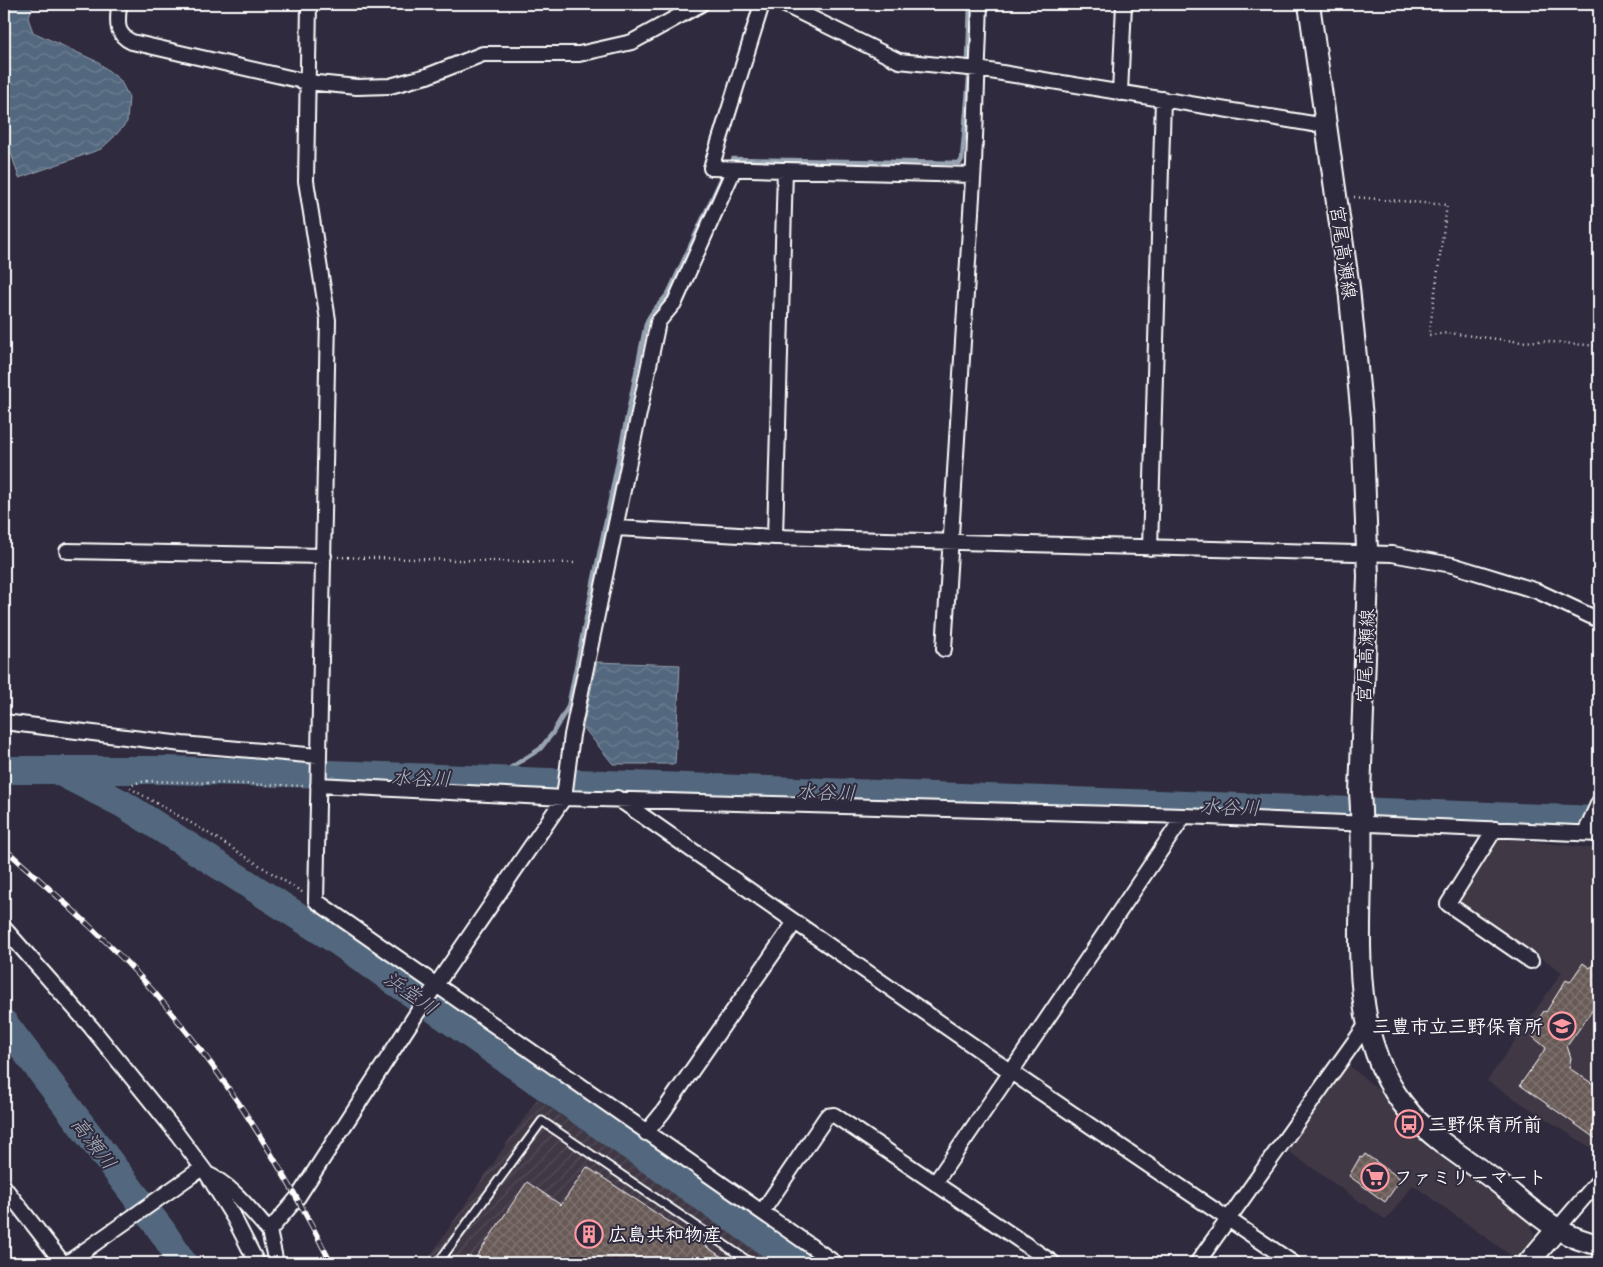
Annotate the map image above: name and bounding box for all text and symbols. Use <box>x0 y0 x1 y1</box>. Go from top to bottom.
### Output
street label: 宮尾高瀬線 <box>1323 204 1360 301</box>
street label: 宮尾高瀬線 <box>1354 608 1382 704</box>
water label: 水谷川 <box>390 768 451 794</box>
water label: 水谷川 <box>795 782 856 808</box>
water label: 水谷川 <box>1199 797 1260 823</box>
water label: 浜堂川 <box>378 968 441 1022</box>
school or university icon: 三豊市立三野保育所 <box>1547 1011 1577 1041</box>
place label: 三豊市立三野保育所 <box>1372 1017 1543 1041</box>
bus stop icon: 三野保育所前 <box>1394 1109 1424 1139</box>
water label: 高瀬川 <box>64 1113 120 1176</box>
place label: 三野保育所前 <box>1428 1115 1542 1139</box>
supermarket icon: ファミリーマート <box>1360 1162 1390 1192</box>
place label: ファミリーマート <box>1394 1169 1547 1192</box>
building icon: 広島共和物産 <box>574 1219 604 1249</box>
place label: 広島共和物産 <box>608 1225 722 1249</box>

